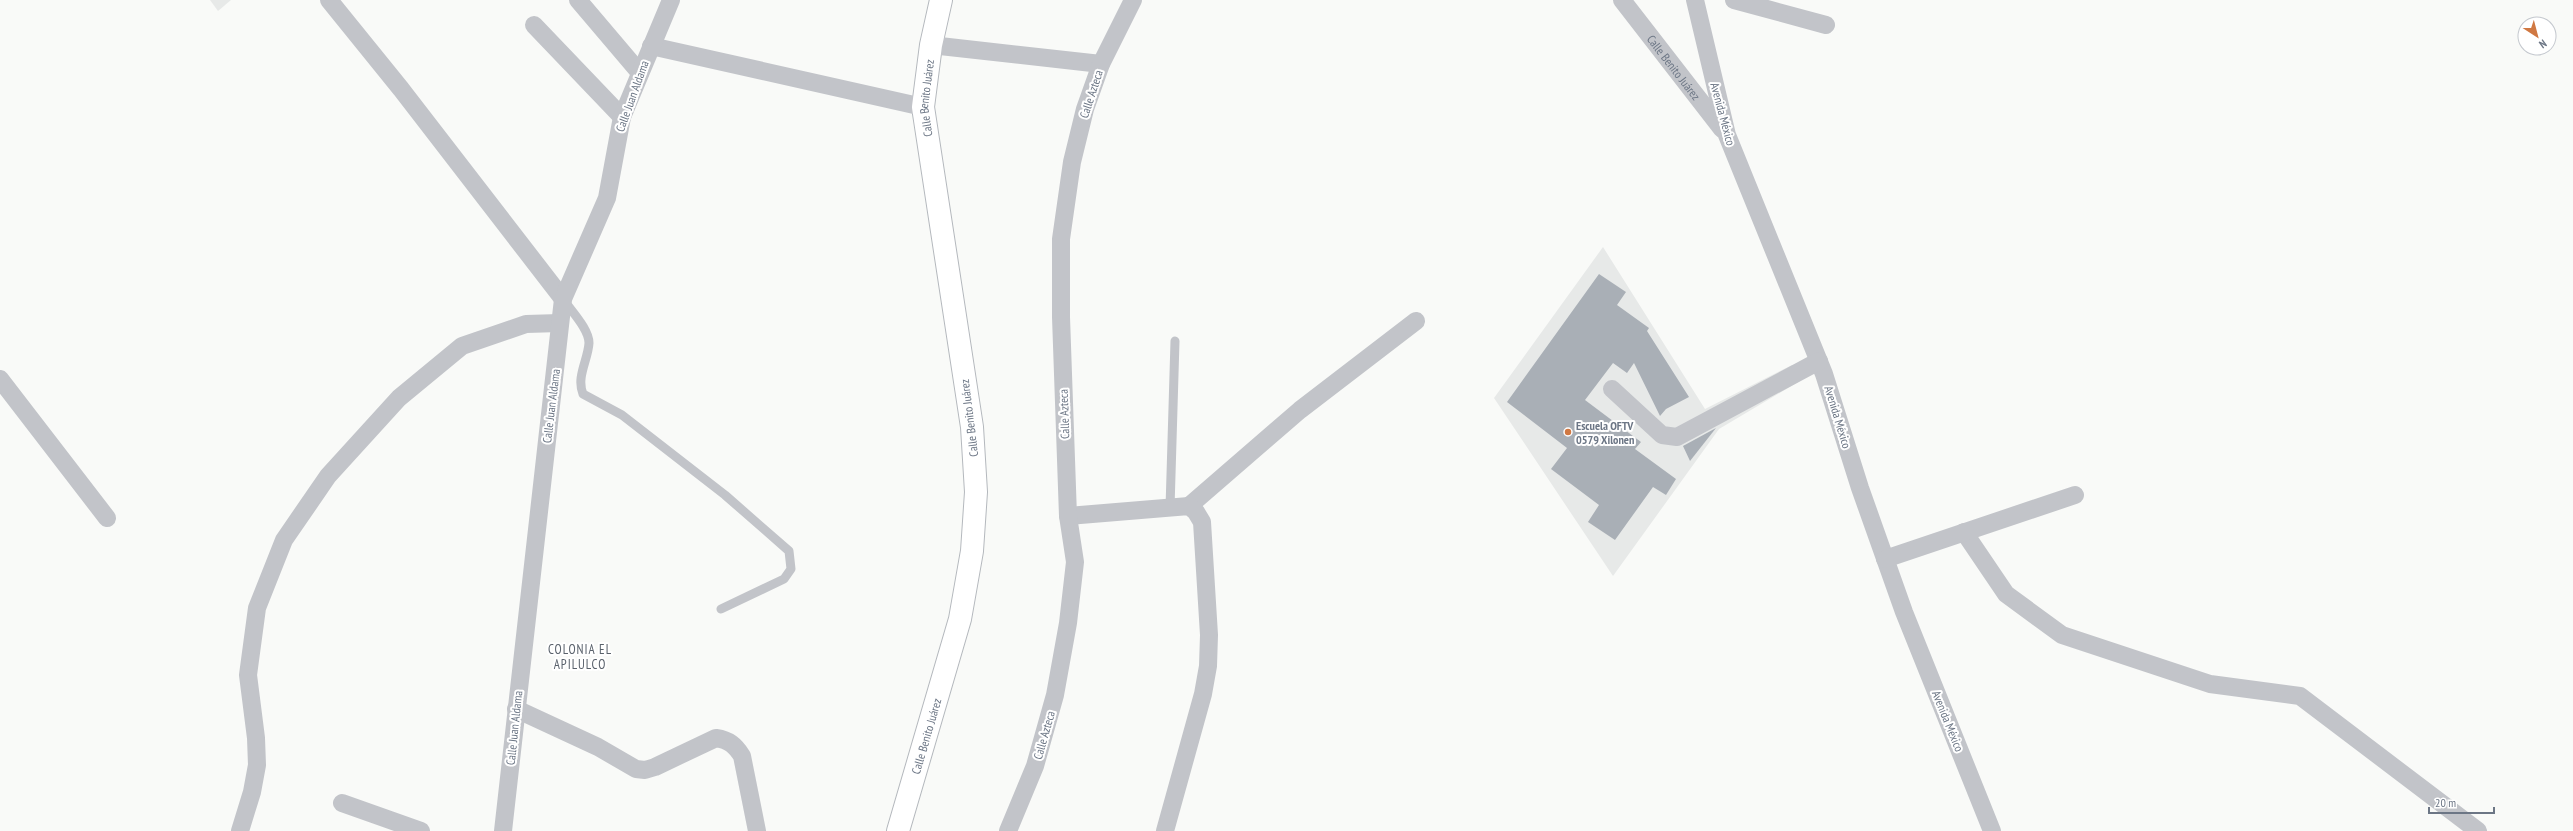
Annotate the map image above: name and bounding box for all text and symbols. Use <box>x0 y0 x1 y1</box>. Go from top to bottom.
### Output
north arrow <box>2517 16 2557 56</box>
street label: Calle Benito Juárez <box>1644 32 1704 103</box>
text: N <box>2536 37 2549 52</box>
street label: Calle Juan Aldama <box>612 58 652 134</box>
street label: Calle Benito Juárez <box>915 58 937 138</box>
street label: Calle Azteca <box>1076 68 1106 120</box>
street label: Avenida México <box>1707 81 1739 147</box>
street label: Calle Juan Aldama <box>539 368 563 444</box>
street label: Calle Benito Juárez <box>957 378 981 458</box>
street label: Avenida México <box>1821 384 1855 450</box>
street label: Calle Azteca <box>1056 389 1072 439</box>
place label: Escuela OFTV 0579 Xilonen <box>1576 418 1634 447</box>
marker: Escuela OFTV 0579 Xilonen <box>1563 427 1573 437</box>
district label: COLONIA EL APILULCO <box>548 641 612 673</box>
street label: Avenida México <box>1929 688 1967 754</box>
street label: Calle Juan Aldama <box>503 690 525 766</box>
street label: Calle Benito Juárez <box>908 696 944 776</box>
street label: Calle Azteca <box>1030 709 1058 761</box>
scale bar <box>2429 789 2494 815</box>
text: 20 m <box>2435 795 2456 810</box>

